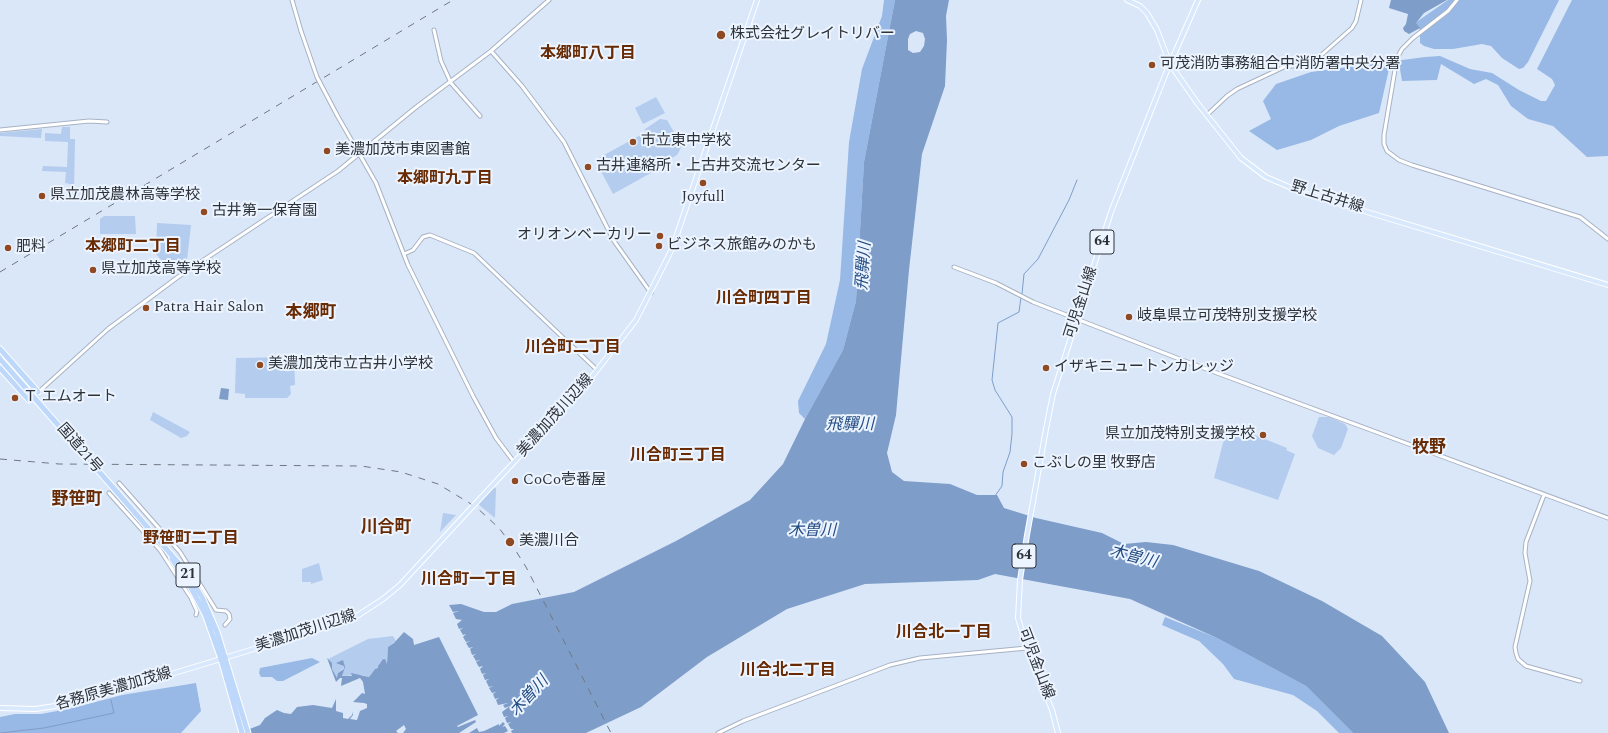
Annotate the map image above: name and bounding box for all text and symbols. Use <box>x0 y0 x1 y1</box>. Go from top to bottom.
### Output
place label: 株式会社グレイトリバー <box>730 26 895 44</box>
marker: 株式会社グレイトリバー <box>715 29 727 41</box>
district label: 本郷町八丁目 <box>540 45 636 65</box>
place label: 可茂消防事務組合中消防署中央分署 <box>1160 56 1400 74</box>
marker: 可茂消防事務組合中消防署中央分署 <box>1147 60 1157 70</box>
place label: 市立東中学校 <box>641 133 731 151</box>
marker: 市立東中学校 <box>628 137 638 147</box>
place label: 美濃加茂市東図書館 <box>335 142 470 160</box>
marker: 美濃加茂市東図書館 <box>322 146 332 156</box>
place label: 古井連絡所・上古井交流センター <box>596 158 821 176</box>
marker: 古井連絡所・上古井交流センター <box>583 162 593 172</box>
district label: 本郷町九丁目 <box>397 170 493 190</box>
marker: Joyfull <box>698 178 708 188</box>
street label: 野上古井線 <box>1289 178 1365 218</box>
place label: 県立加茂農林高等学校 <box>50 187 200 205</box>
place label: Joyfull <box>681 189 725 207</box>
marker: 県立加茂農林高等学校 <box>37 191 47 201</box>
place label: 古井第一保育園 <box>212 203 317 221</box>
marker: 古井第一保育園 <box>199 207 209 217</box>
place label: オリオンベーカリー <box>517 227 652 245</box>
road number: 64 <box>1090 230 1114 254</box>
marker: オリオンベーカリー <box>655 231 665 241</box>
place label: ビジネス旅館みのかも <box>667 237 817 255</box>
district label: 本郷町二丁目 <box>85 238 181 258</box>
place label: 肥料 <box>16 239 46 257</box>
marker: ビジネス旅館みのかも <box>654 241 664 251</box>
water label: 飛騨川 <box>854 241 876 291</box>
marker: 肥料 <box>3 243 13 253</box>
place label: 県立加茂高等学校 <box>101 261 221 279</box>
marker: 県立加茂高等学校 <box>88 265 98 275</box>
street label: 可児金山線 <box>1062 265 1102 341</box>
district label: 川合町四丁目 <box>716 290 812 310</box>
place label: Patra Hair Salon <box>154 299 264 317</box>
marker: Patra Hair Salon <box>141 303 151 313</box>
district label: 本郷町 <box>286 304 336 324</box>
place label: 岐阜県立可茂特別支援学校 <box>1137 308 1317 326</box>
marker: 岐阜県立可茂特別支援学校 <box>1124 312 1134 322</box>
district label: 川合町二丁目 <box>525 339 621 359</box>
place label: 美濃加茂市立古井小学校 <box>268 356 433 374</box>
place label: イザキニュートンカレッジ <box>1054 359 1234 377</box>
marker: 美濃加茂市立古井小学校 <box>255 360 265 370</box>
marker: イザキニュートンカレッジ <box>1041 363 1051 373</box>
street label: 美濃加茂川辺線 <box>514 371 598 461</box>
place label: Ｔ エムオート <box>23 389 117 407</box>
marker: Ｔ エムオート <box>10 393 20 403</box>
water label: 飛驒川 <box>826 416 874 436</box>
street label: 国道21号 <box>53 420 105 478</box>
place label: 県立加茂特別支援学校 <box>1105 426 1255 444</box>
marker: 県立加茂特別支援学校 <box>1258 430 1268 440</box>
district label: 牧野 <box>1412 439 1446 459</box>
district label: 川合町三丁目 <box>630 447 726 467</box>
place label: こぶしの里 牧野店 <box>1032 455 1156 473</box>
marker: こぶしの里 牧野店 <box>1019 459 1029 469</box>
place label: CoCo壱番屋 <box>523 472 606 490</box>
marker: CoCo壱番屋 <box>510 476 520 486</box>
district label: 野笹町 <box>52 491 102 511</box>
district label: 川合町 <box>361 519 411 539</box>
water label: 木曽川 <box>788 522 836 542</box>
district label: 野笹町二丁目 <box>143 530 239 550</box>
place label: 美濃川合 <box>519 533 579 551</box>
marker: 美濃川合 <box>504 536 516 548</box>
water label: 木曽川 <box>1107 543 1159 573</box>
road number: 64 <box>1012 544 1036 568</box>
road number: 21 <box>176 563 200 587</box>
district label: 川合町一丁目 <box>421 571 517 591</box>
street label: 美濃加茂川辺線 <box>253 607 359 657</box>
district label: 川合北一丁目 <box>896 624 992 644</box>
street label: 可児金山線 <box>1013 626 1057 702</box>
district label: 川合北二丁目 <box>740 662 836 682</box>
street label: 各務原美濃加茂線 <box>54 665 174 715</box>
water label: 木曽川 <box>507 673 553 721</box>

